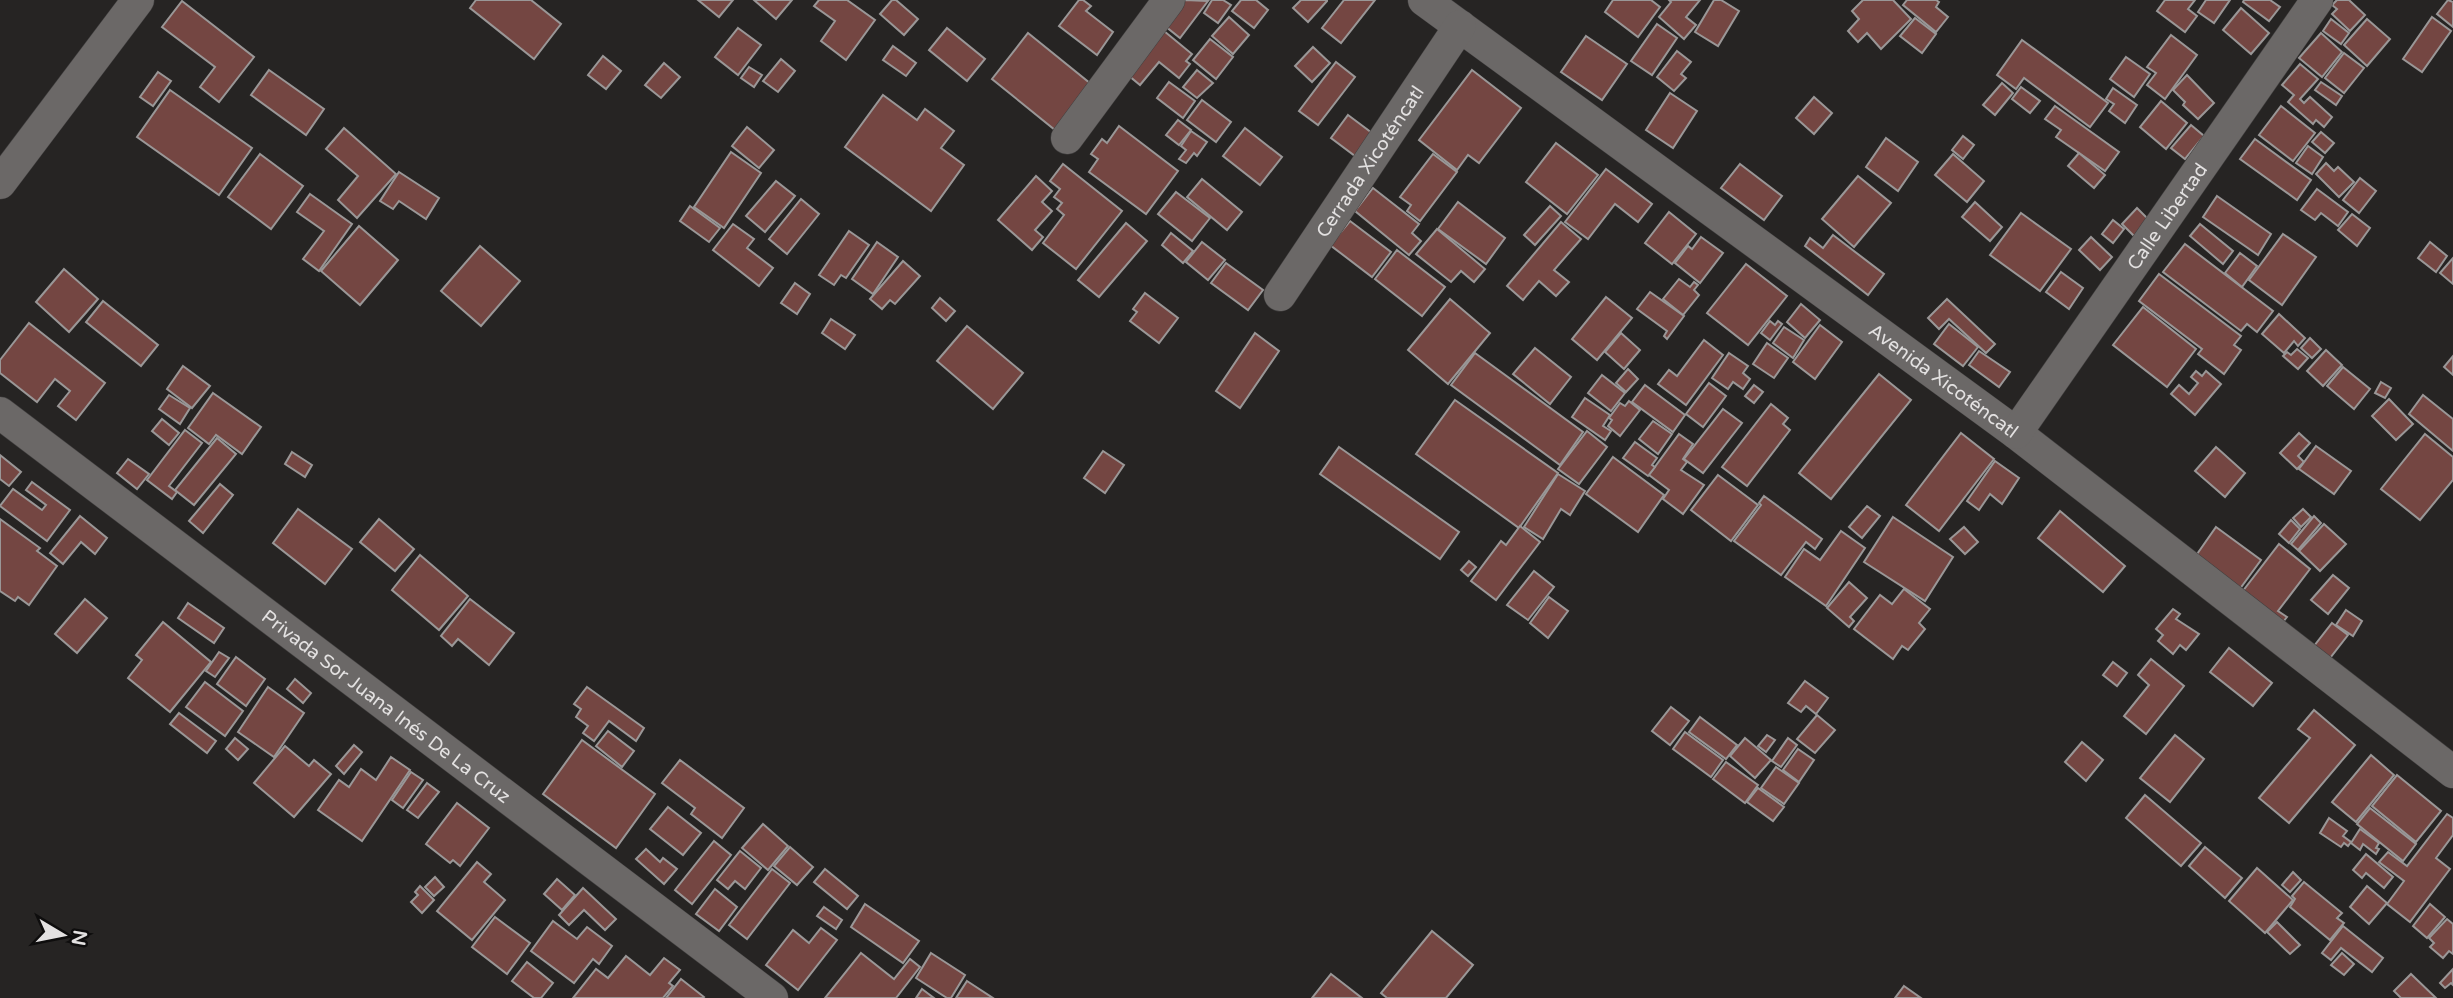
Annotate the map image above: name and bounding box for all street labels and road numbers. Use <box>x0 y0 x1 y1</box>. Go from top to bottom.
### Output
street label: Cerrada Xicoténcatl <box>1312 82 1429 242</box>
street label: Calle Libertad <box>2123 159 2212 274</box>
street label: Avenida Xicoténcatl <box>1864 319 2022 443</box>
street label: Privada Sor Juana Inés De La Cruz <box>257 606 515 808</box>

